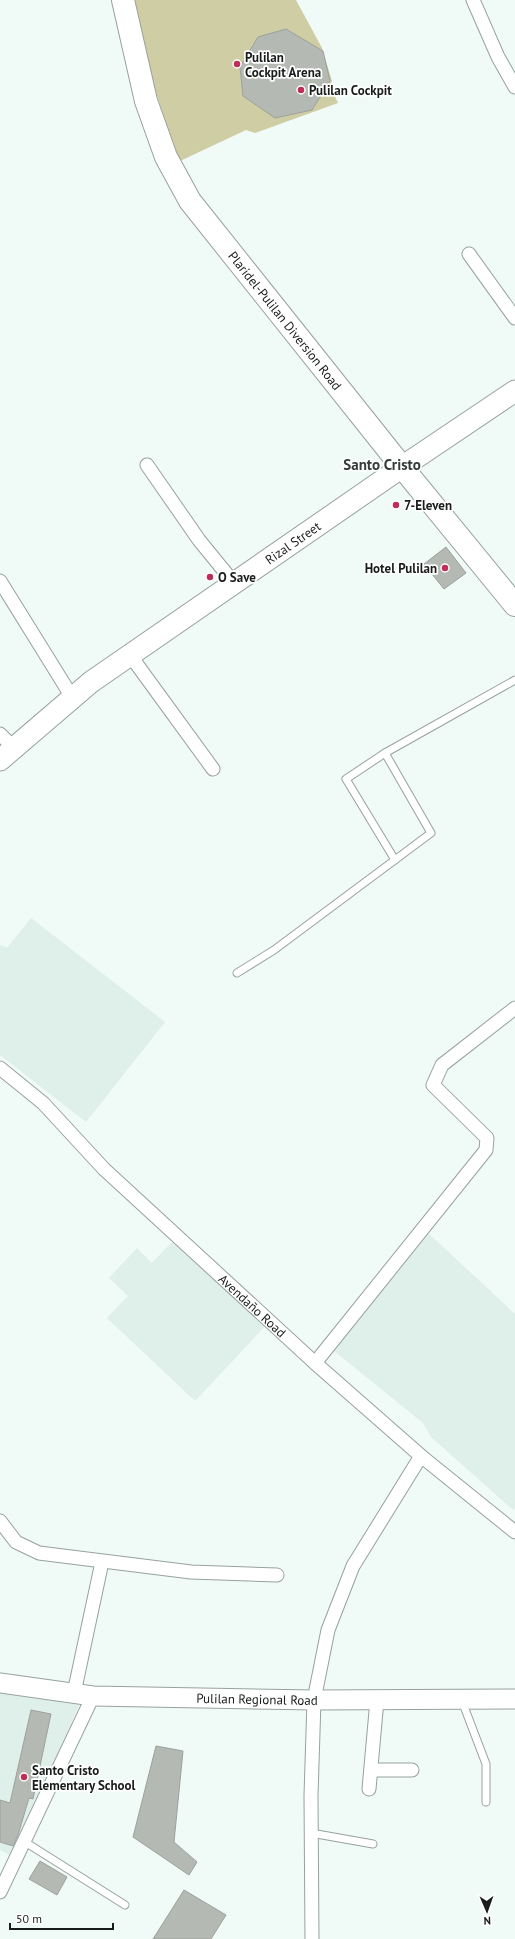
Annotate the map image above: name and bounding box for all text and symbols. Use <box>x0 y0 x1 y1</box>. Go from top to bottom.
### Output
place label: Pulilan Cockpit Arena <box>245 49 321 81</box>
marker: Pulilan Cockpit Arena <box>232 59 242 69</box>
place label: Pulilan Cockpit <box>309 82 392 99</box>
marker: Pulilan Cockpit <box>296 85 306 95</box>
street label: Plaridel-Pulilan Diversion Road <box>225 248 346 393</box>
district label: Santo Cristo <box>343 455 421 474</box>
place label: 7-Eleven <box>404 497 452 514</box>
marker: 7-Eleven <box>391 500 401 510</box>
street label: Rizal Street <box>261 517 324 568</box>
place label: Hotel Pulilan <box>365 560 437 577</box>
marker: Hotel Pulilan <box>440 563 450 573</box>
place label: O Save <box>218 569 256 586</box>
marker: O Save <box>205 572 215 582</box>
street label: Avendaño Road <box>215 1270 290 1341</box>
street label: Pulilan Regional Road <box>196 1689 318 1709</box>
place label: Santo Cristo Elementary School <box>32 1762 136 1794</box>
marker: Santo Cristo Elementary School <box>19 1772 29 1782</box>
north arrow <box>467 1891 507 1931</box>
scale bar <box>10 1905 113 1931</box>
text: 50 m <box>16 1911 42 1926</box>
text: N <box>483 1914 491 1928</box>

